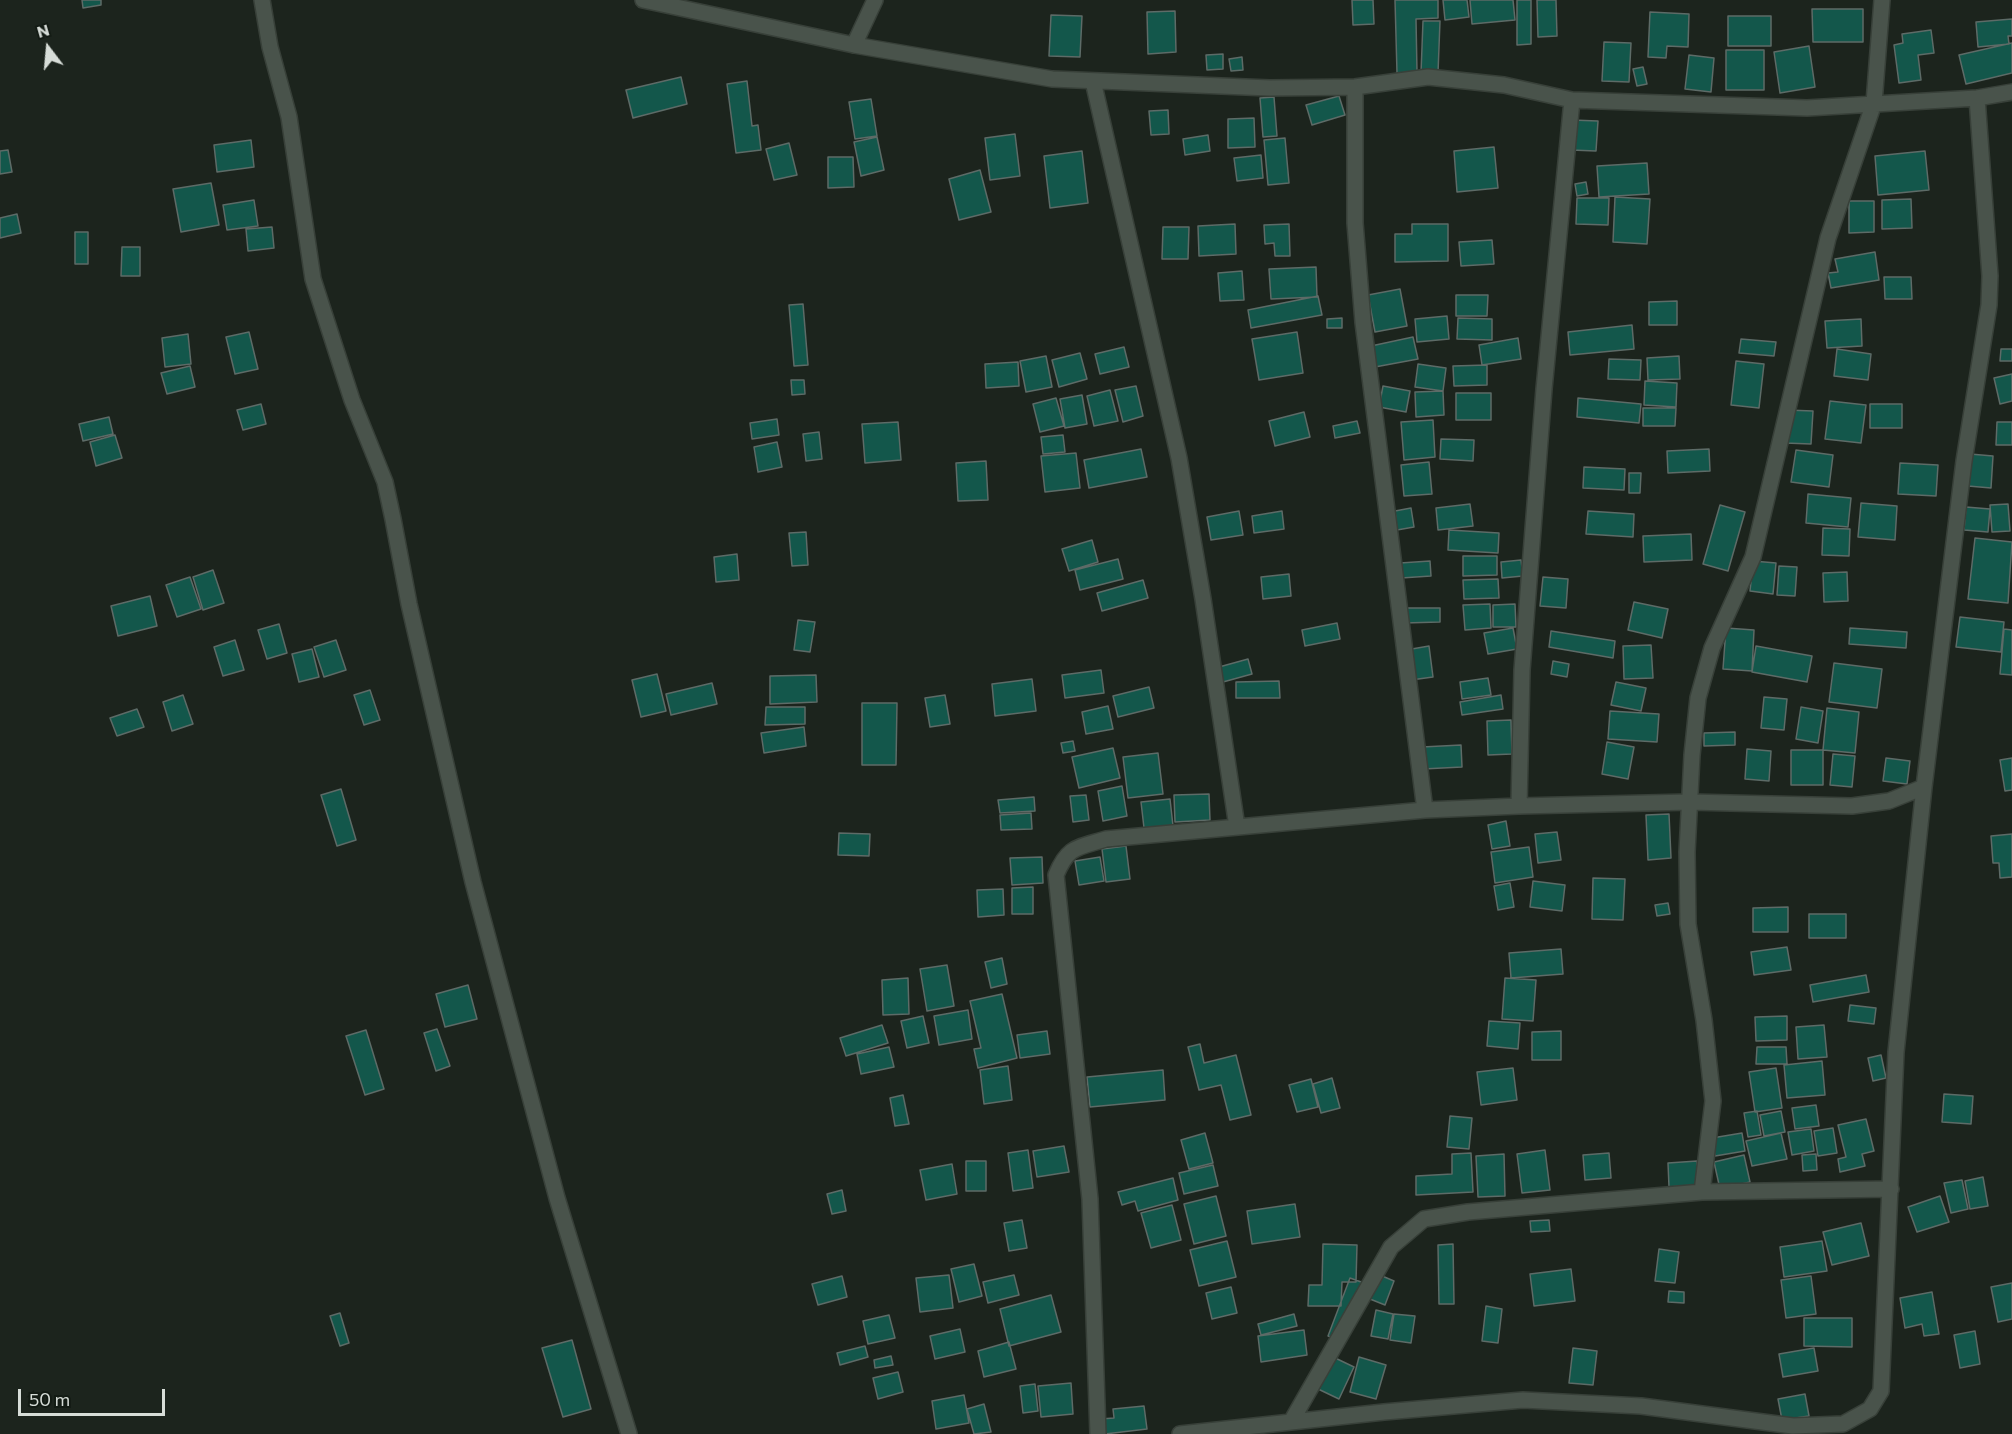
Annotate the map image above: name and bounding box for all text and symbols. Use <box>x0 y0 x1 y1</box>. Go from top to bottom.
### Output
north arrow <box>18 18 78 78</box>
text: N <box>35 19 51 41</box>
scale bar <box>21 1377 168 1415</box>
text: 50 m <box>29 1388 70 1410</box>

